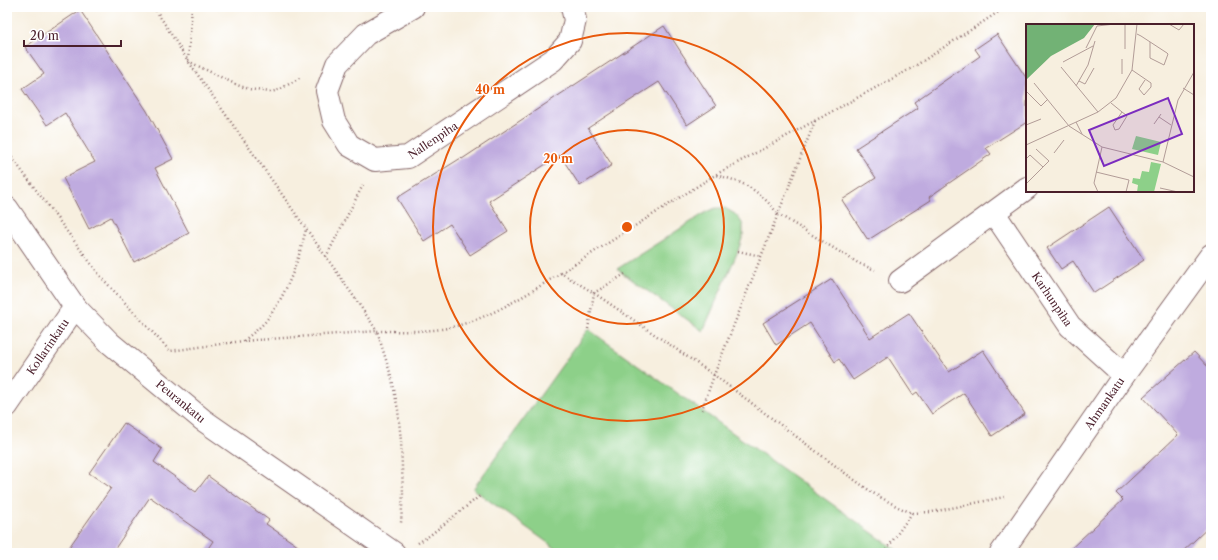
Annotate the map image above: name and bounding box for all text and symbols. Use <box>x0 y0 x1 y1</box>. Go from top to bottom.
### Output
scale bar <box>24 22 121 48</box>
inset map <box>1026 24 1194 192</box>
text: 20 m <box>30 28 59 43</box>
text: 40 m <box>475 82 505 97</box>
street label: Nallenpiha <box>405 119 461 162</box>
text: 20 m <box>543 151 573 166</box>
centre of rings <box>620 220 634 234</box>
street label: Karhunpiha <box>1029 269 1075 329</box>
street label: Kollarinkatu <box>24 316 72 377</box>
street label: Ahmankatu <box>1081 374 1128 433</box>
street label: Peurankatu <box>153 377 208 426</box>

